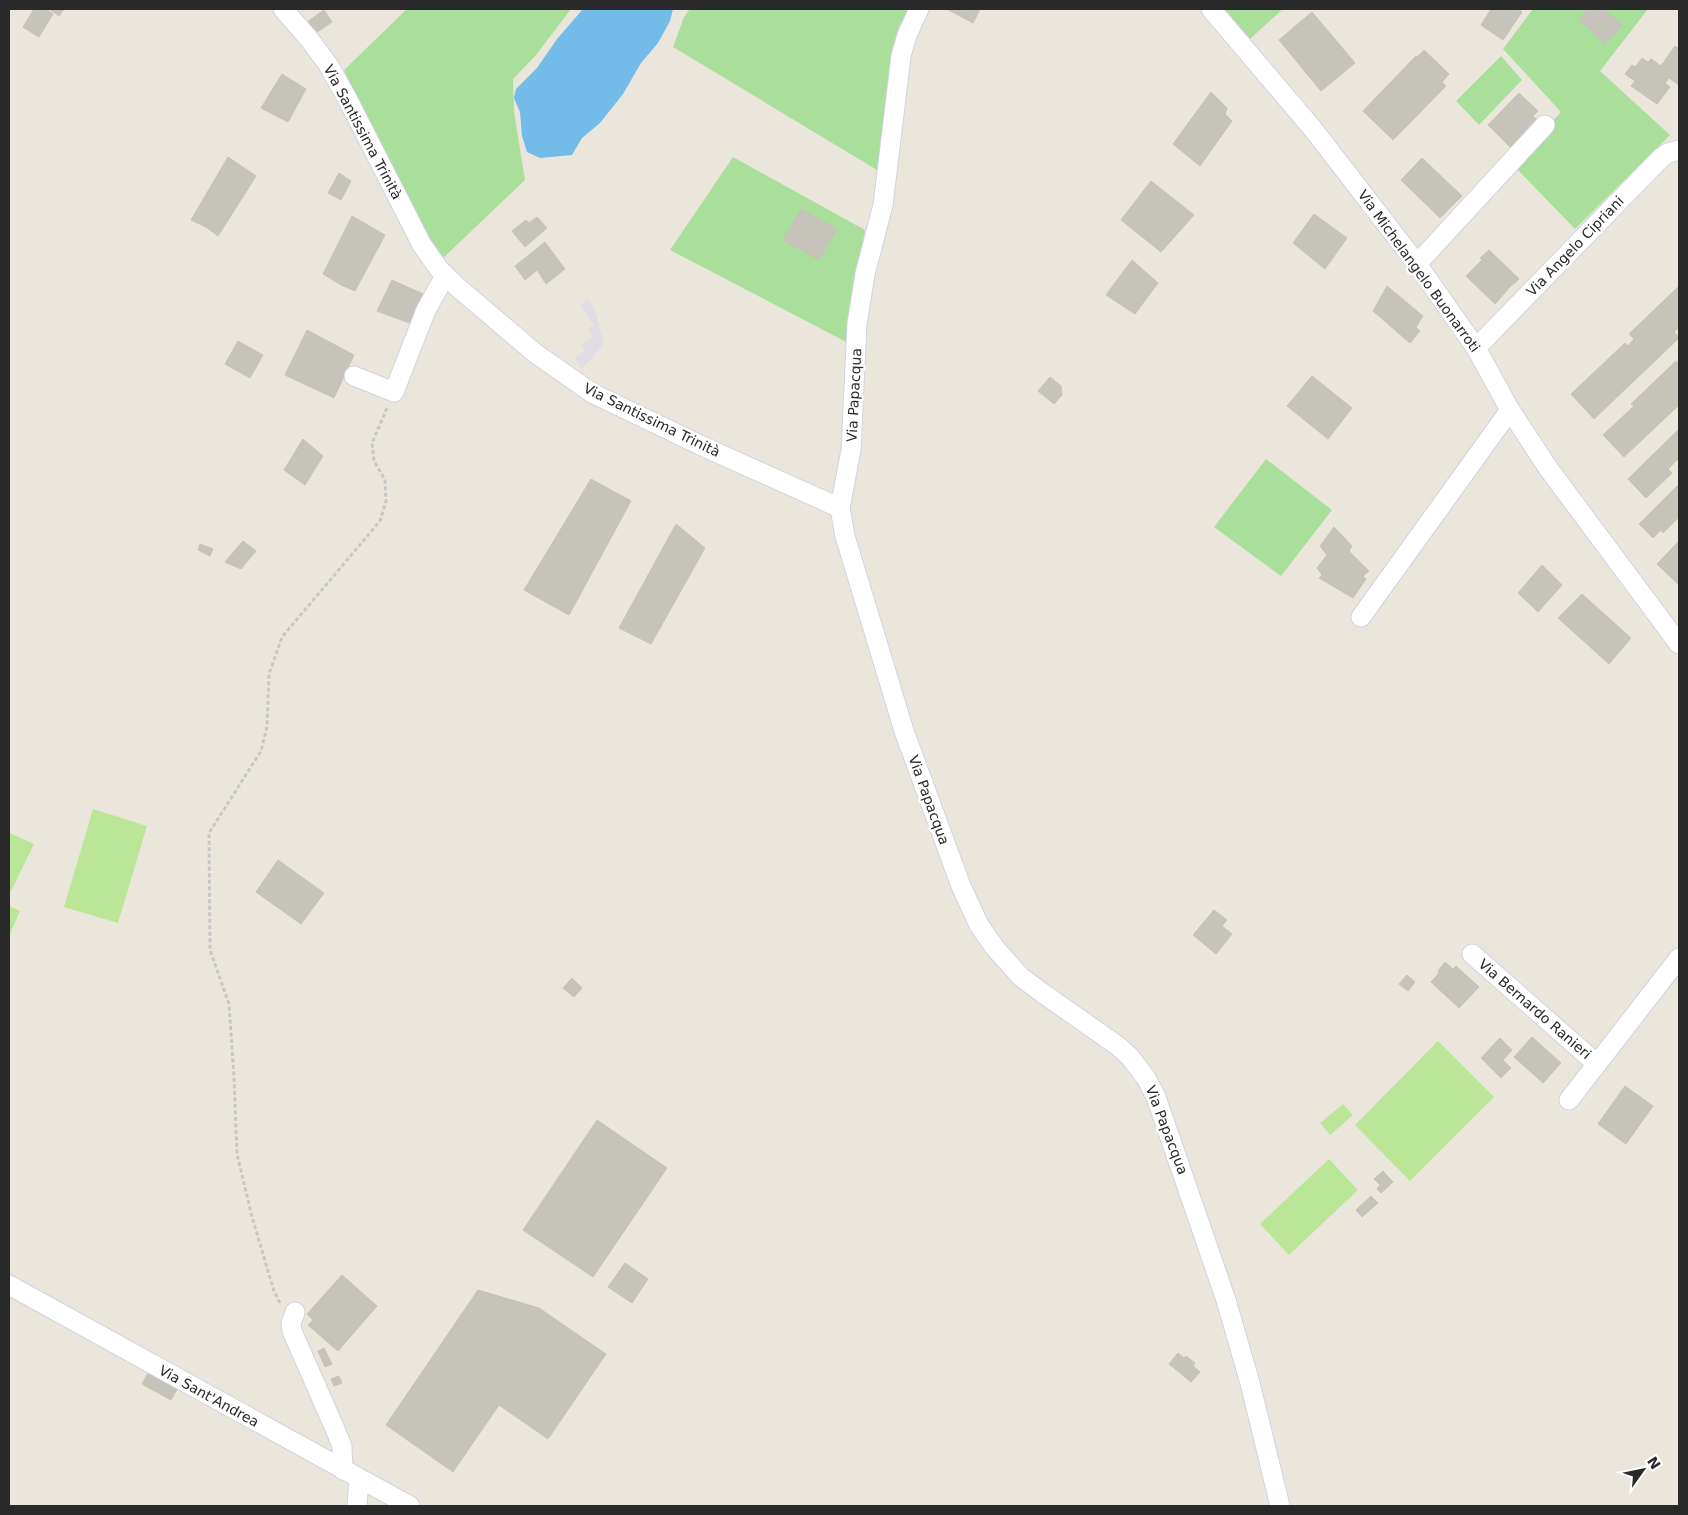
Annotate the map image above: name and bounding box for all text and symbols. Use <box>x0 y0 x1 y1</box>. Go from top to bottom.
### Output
street label: Via Santissima Trinità <box>321 62 405 202</box>
street label: Via Michelangelo Buonarroti <box>1355 187 1483 355</box>
street label: Via Angelo Cipriani <box>1523 193 1627 299</box>
street label: Via Papacqua <box>844 348 864 442</box>
street label: Via Santissima Trinità <box>581 380 723 460</box>
street label: Via Papacqua <box>905 753 953 847</box>
street label: Via Bernardo Ranieri <box>1475 956 1595 1062</box>
street label: Via Papacqua <box>1143 1083 1191 1177</box>
street label: Via Sant'Andrea <box>156 1362 262 1430</box>
north arrow <box>1618 1445 1668 1495</box>
text: N <box>1644 1454 1664 1472</box>

